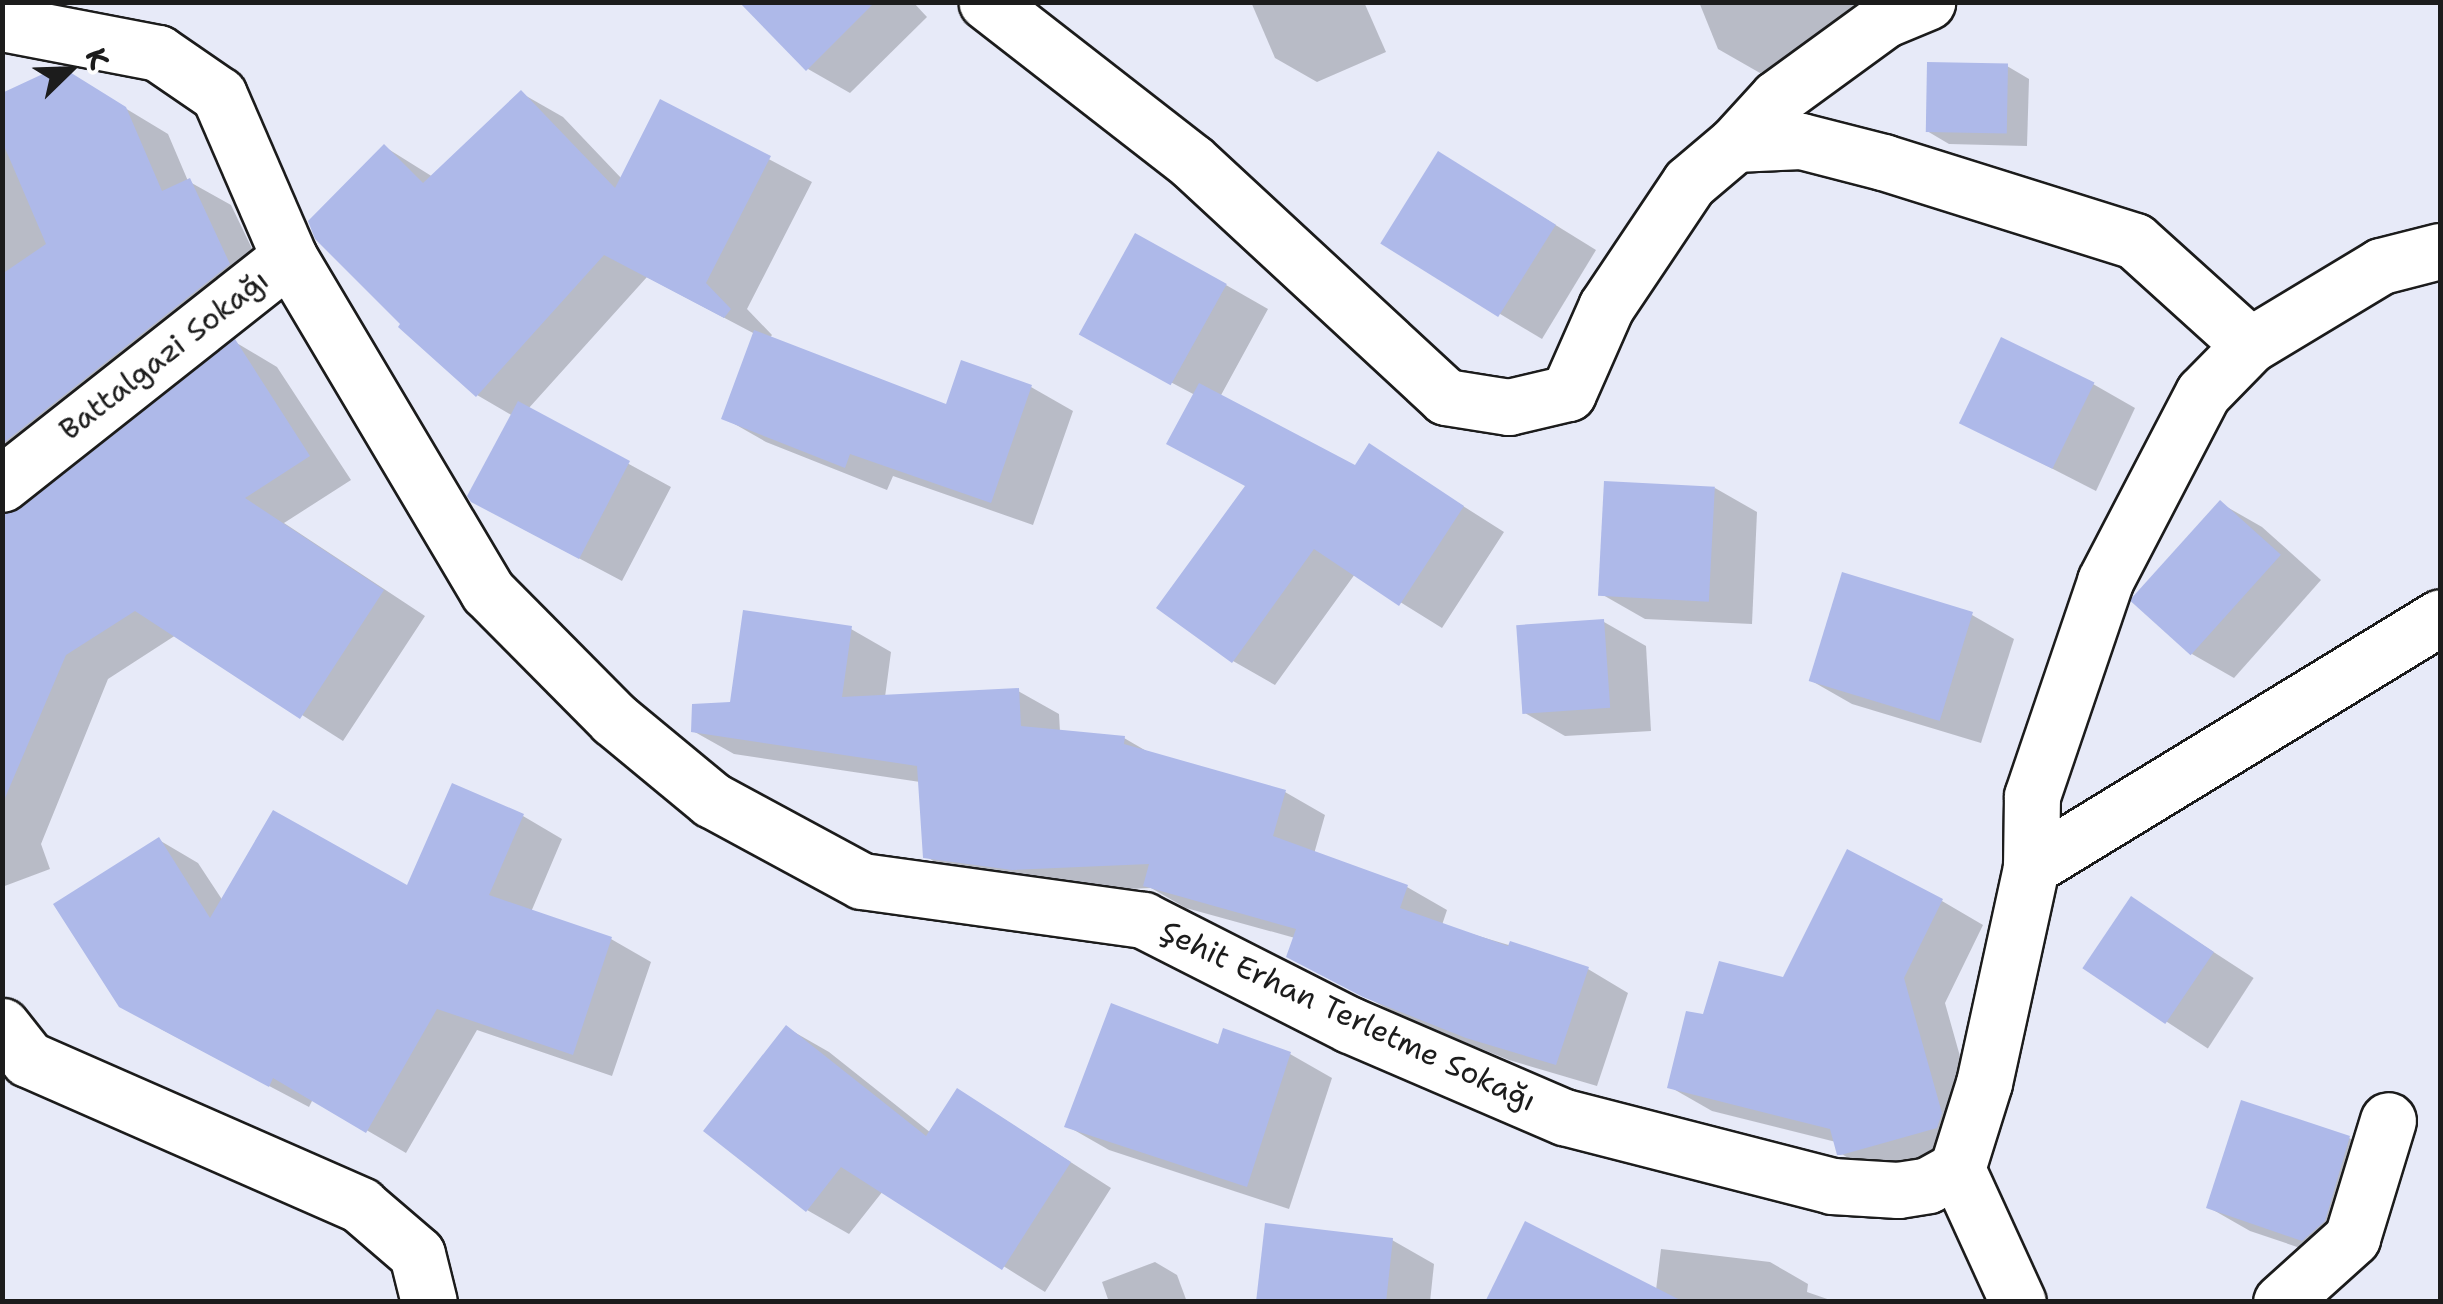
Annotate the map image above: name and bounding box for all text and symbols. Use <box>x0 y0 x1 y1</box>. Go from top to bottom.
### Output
north arrow <box>20 20 120 120</box>
text: K <box>76 42 119 74</box>
street label: Battalgazi Sokağı <box>52 262 276 448</box>
street label: Şehit Erhan Terletme Sokağı <box>1155 913 1541 1119</box>

